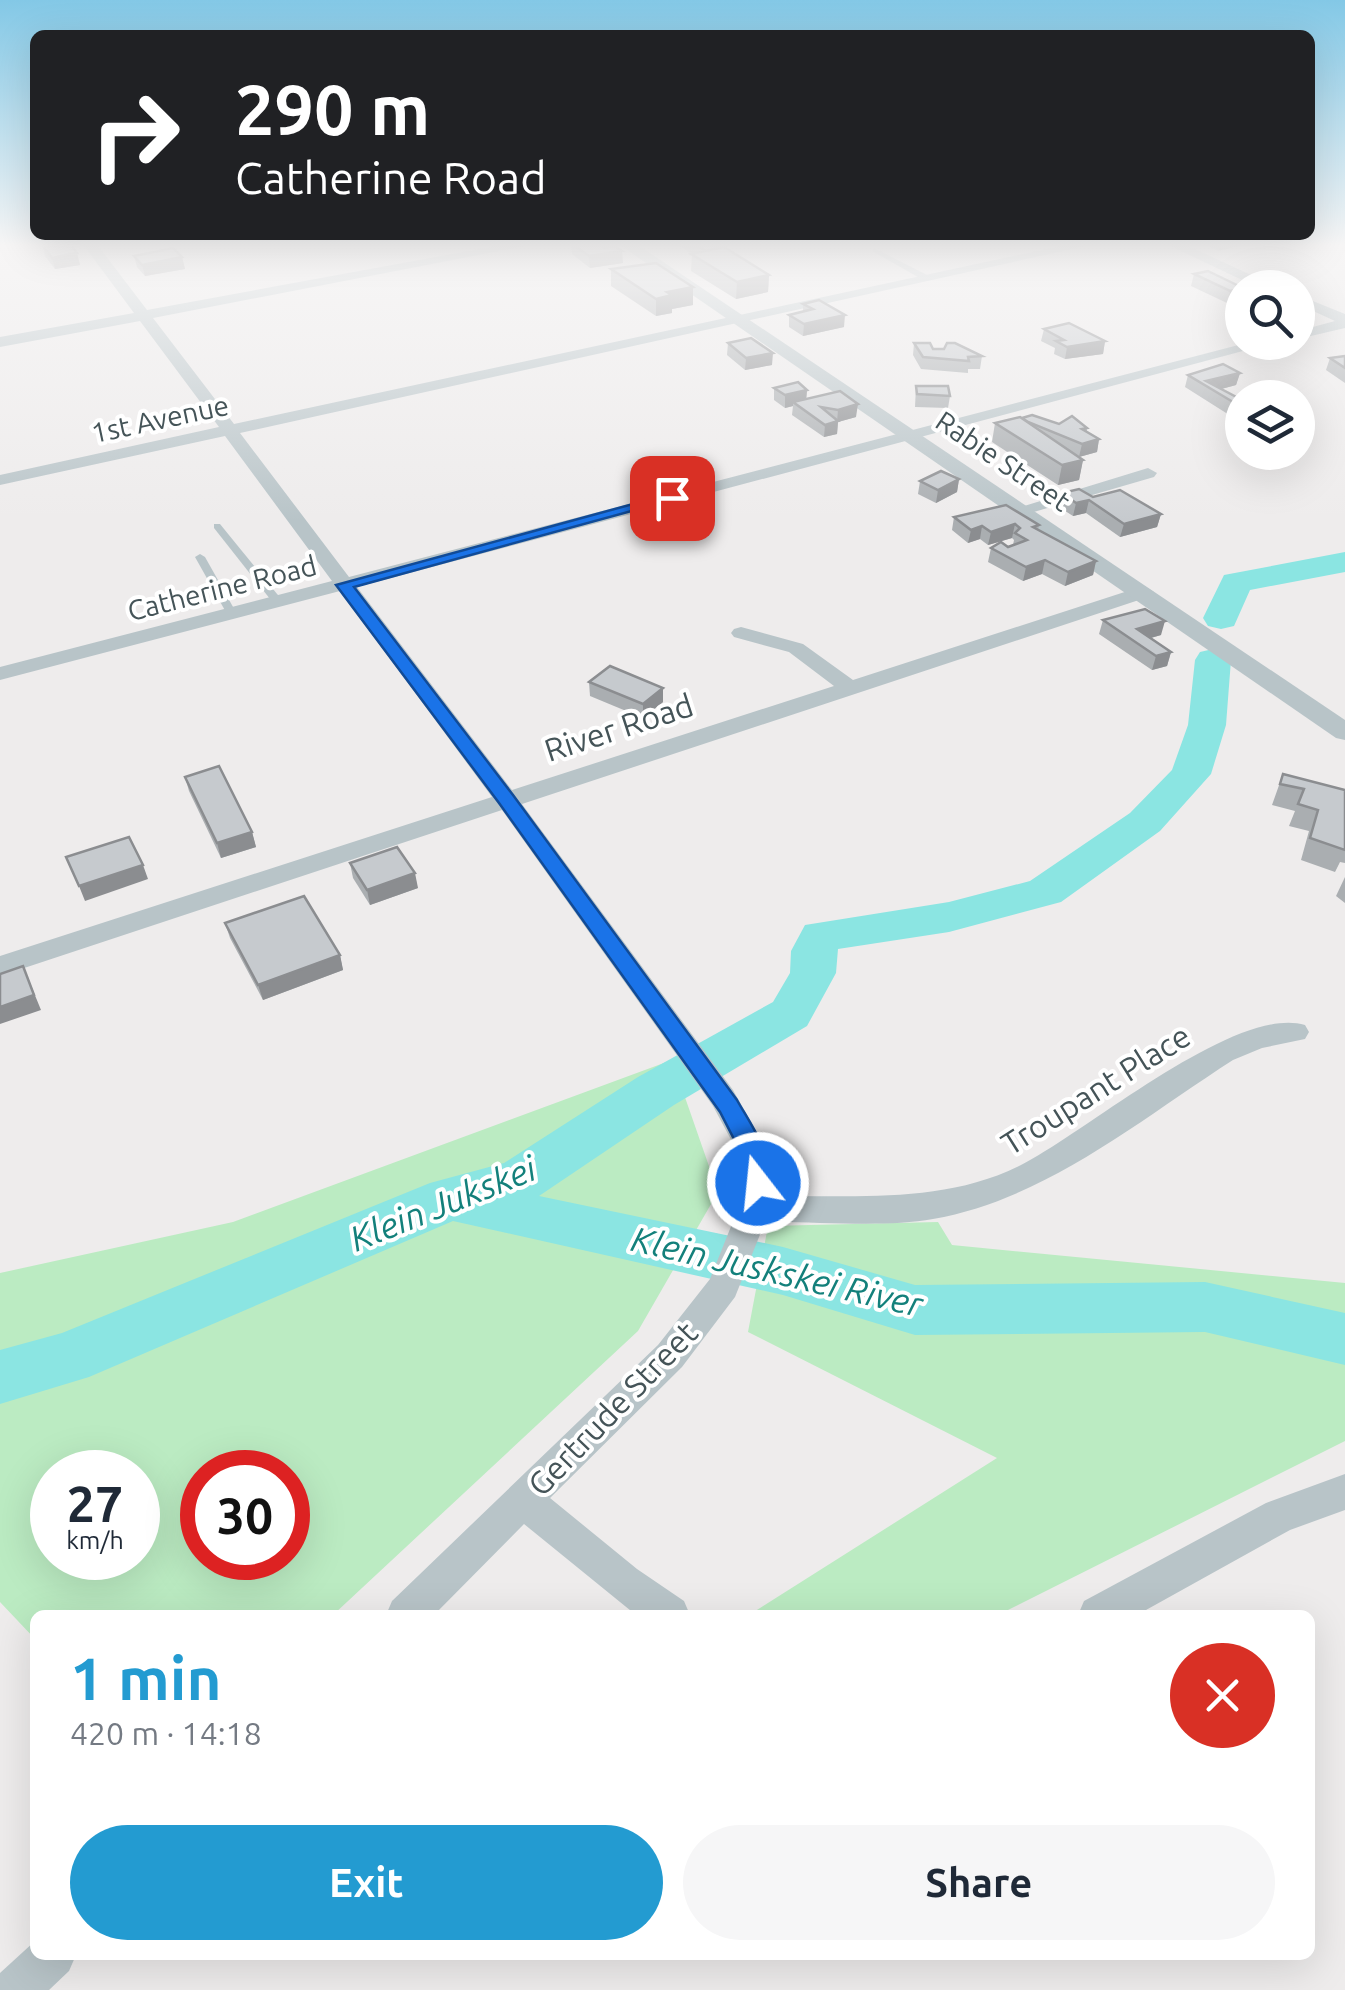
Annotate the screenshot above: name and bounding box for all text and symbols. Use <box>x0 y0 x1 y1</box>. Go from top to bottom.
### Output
icon: right <box>70 70 200 200</box>
text: 290 m <box>235 70 430 148</box>
text: Catherine Road <box>235 152 547 203</box>
map controls <box>1225 270 1315 470</box>
button: search <box>1225 270 1315 360</box>
button: layers <box>1225 380 1315 470</box>
street label: 1st Avenue <box>88 389 231 448</box>
street label: Rabie Street <box>930 404 1076 517</box>
pin <box>630 456 715 541</box>
icon: arrive <box>645 471 700 526</box>
street label: Catherine Road <box>124 549 320 626</box>
street label: River Road <box>540 686 698 768</box>
street label: Troupant Place <box>995 1017 1196 1162</box>
position arrow <box>706 1131 810 1235</box>
water label: Klein Jukskei <box>344 1147 543 1259</box>
water label: Klein Juskskei River <box>628 1218 928 1324</box>
street label: Gertrude Street <box>520 1314 704 1502</box>
speed limit sign: 30 <box>180 1450 310 1580</box>
text: 27 <box>67 1475 123 1531</box>
text: km/h <box>66 1526 124 1554</box>
button: close <box>1170 1643 1275 1748</box>
text: 1 min <box>70 1644 222 1711</box>
text: 420 m · 14:18 <box>70 1715 262 1751</box>
button: Exit <box>70 1825 663 1940</box>
button: Share <box>683 1825 1275 1940</box>

